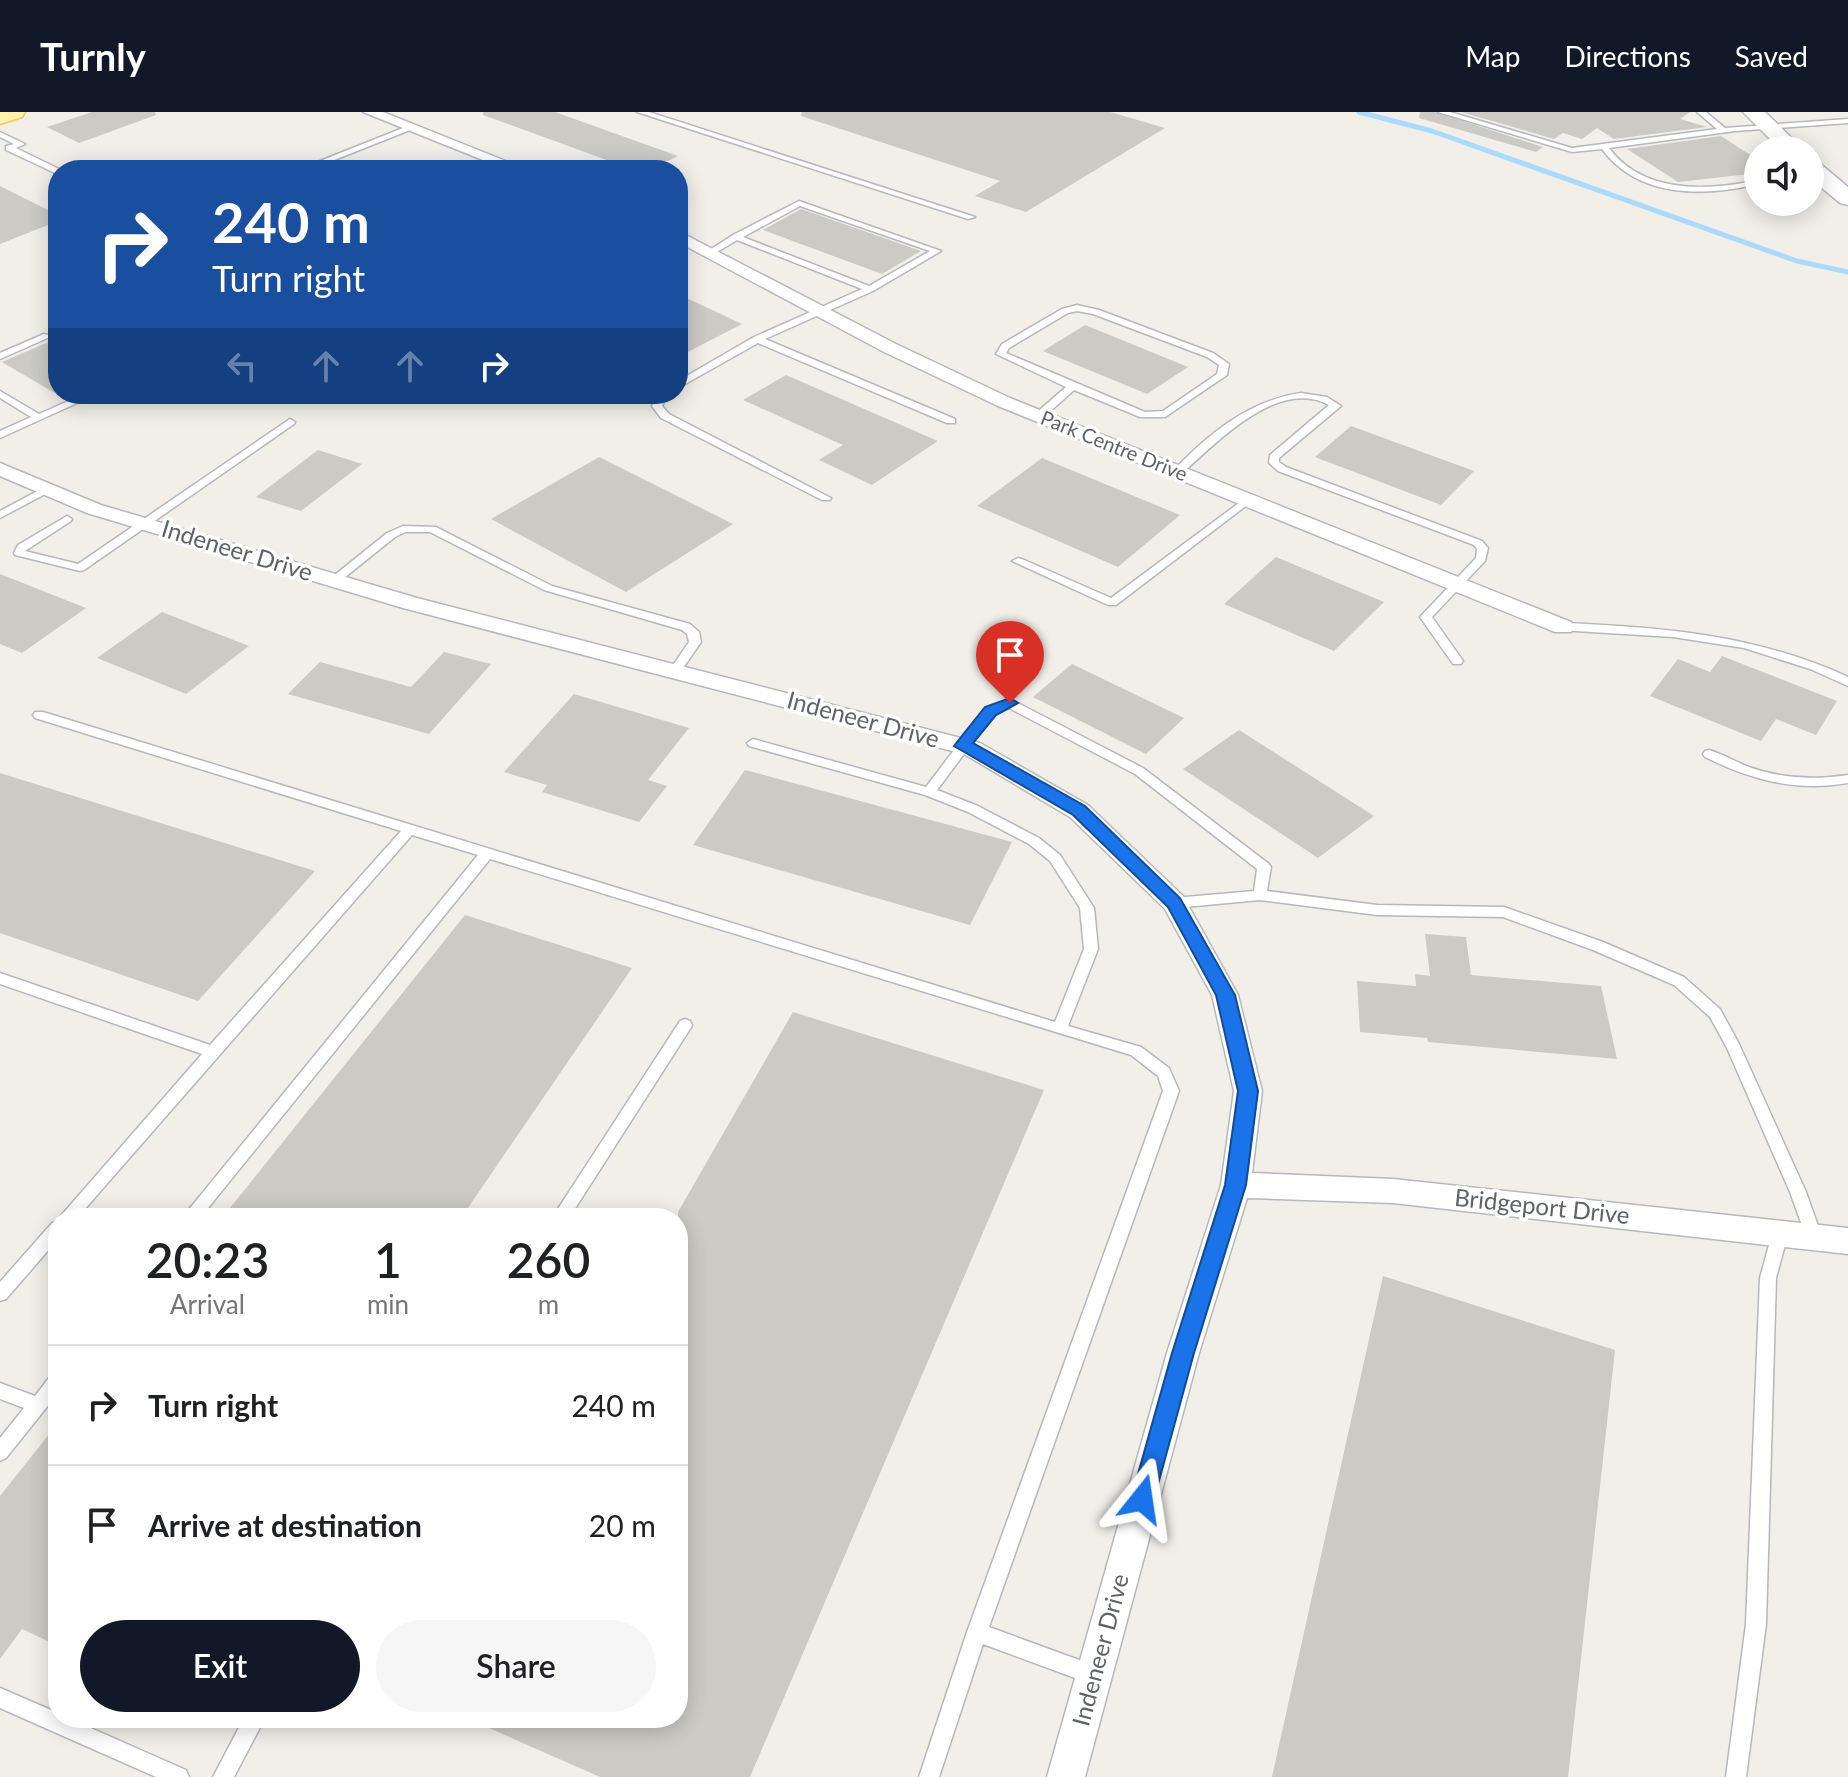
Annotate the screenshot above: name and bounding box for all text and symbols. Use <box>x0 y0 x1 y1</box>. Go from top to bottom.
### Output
text: Turnly <box>40 33 146 79</box>
text: Map <box>1465 39 1520 73</box>
text: Directions <box>1564 39 1691 73</box>
text: Saved <box>1735 39 1808 73</box>
map controls <box>1744 136 1824 216</box>
button: sound <box>1744 136 1824 216</box>
text: 240 m <box>212 188 370 255</box>
icon: right <box>80 192 184 296</box>
text: Turn right <box>212 256 365 300</box>
icon: left <box>220 344 264 388</box>
icon: ahead <box>304 344 348 388</box>
icon: ahead <box>388 344 432 388</box>
icon: right <box>472 344 516 388</box>
street label: Park Centre Drive <box>1037 405 1191 485</box>
street label: Indeneer Drive <box>158 513 316 586</box>
pin <box>976 621 1044 703</box>
icon: arrive <box>988 633 1032 677</box>
street label: Indeneer Drive <box>784 684 943 753</box>
street label: Bridgeport Drive <box>1453 1182 1631 1229</box>
text: 20:23 <box>146 1231 269 1288</box>
text: 1 <box>374 1231 402 1288</box>
text: 260 <box>507 1231 590 1288</box>
text: Arrival <box>170 1288 245 1320</box>
text: min <box>367 1288 409 1320</box>
text: m <box>538 1288 559 1320</box>
icon: right <box>80 1383 124 1427</box>
text: Turn right <box>148 1387 278 1423</box>
text: 240 m <box>571 1387 656 1423</box>
position arrow <box>1100 1457 1184 1541</box>
icon: arrive <box>80 1503 124 1547</box>
text: Arrive at destination <box>148 1507 422 1543</box>
text: 20 m <box>589 1507 656 1543</box>
street label: Indeneer Drive <box>1065 1570 1134 1729</box>
button: Exit <box>80 1620 360 1712</box>
button: Share <box>376 1620 656 1712</box>

